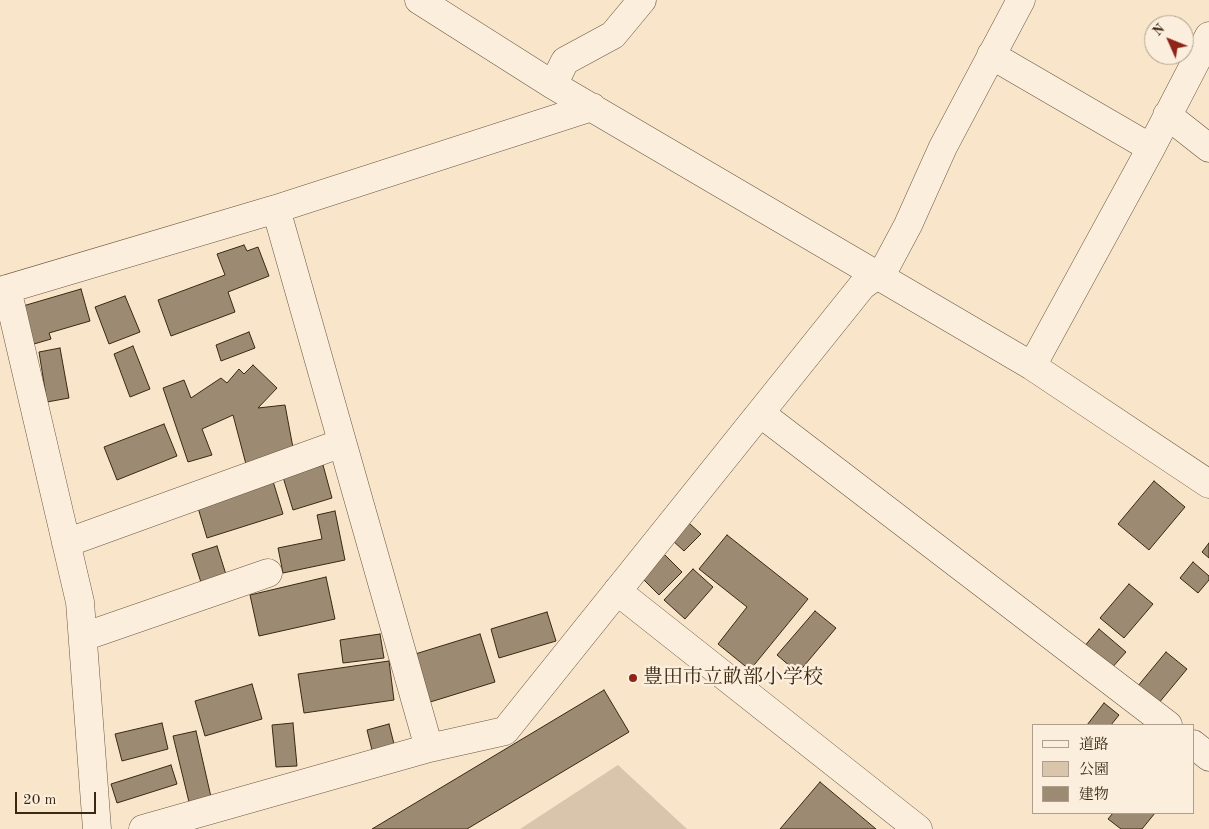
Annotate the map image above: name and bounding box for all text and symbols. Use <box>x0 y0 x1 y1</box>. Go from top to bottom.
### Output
north arrow <box>1144 15 1194 65</box>
text: N <box>1150 22 1168 39</box>
place label: 豊田市立畝部小学校 <box>643 666 823 690</box>
marker: 豊田市立畝部小学校 <box>627 672 639 684</box>
legend <box>1032 724 1194 814</box>
text: 道路 <box>1079 738 1109 753</box>
text: 公園 <box>1079 763 1109 778</box>
scale bar <box>18 782 99 814</box>
text: 建物 <box>1079 788 1109 803</box>
text: 20 m <box>23 793 57 808</box>

